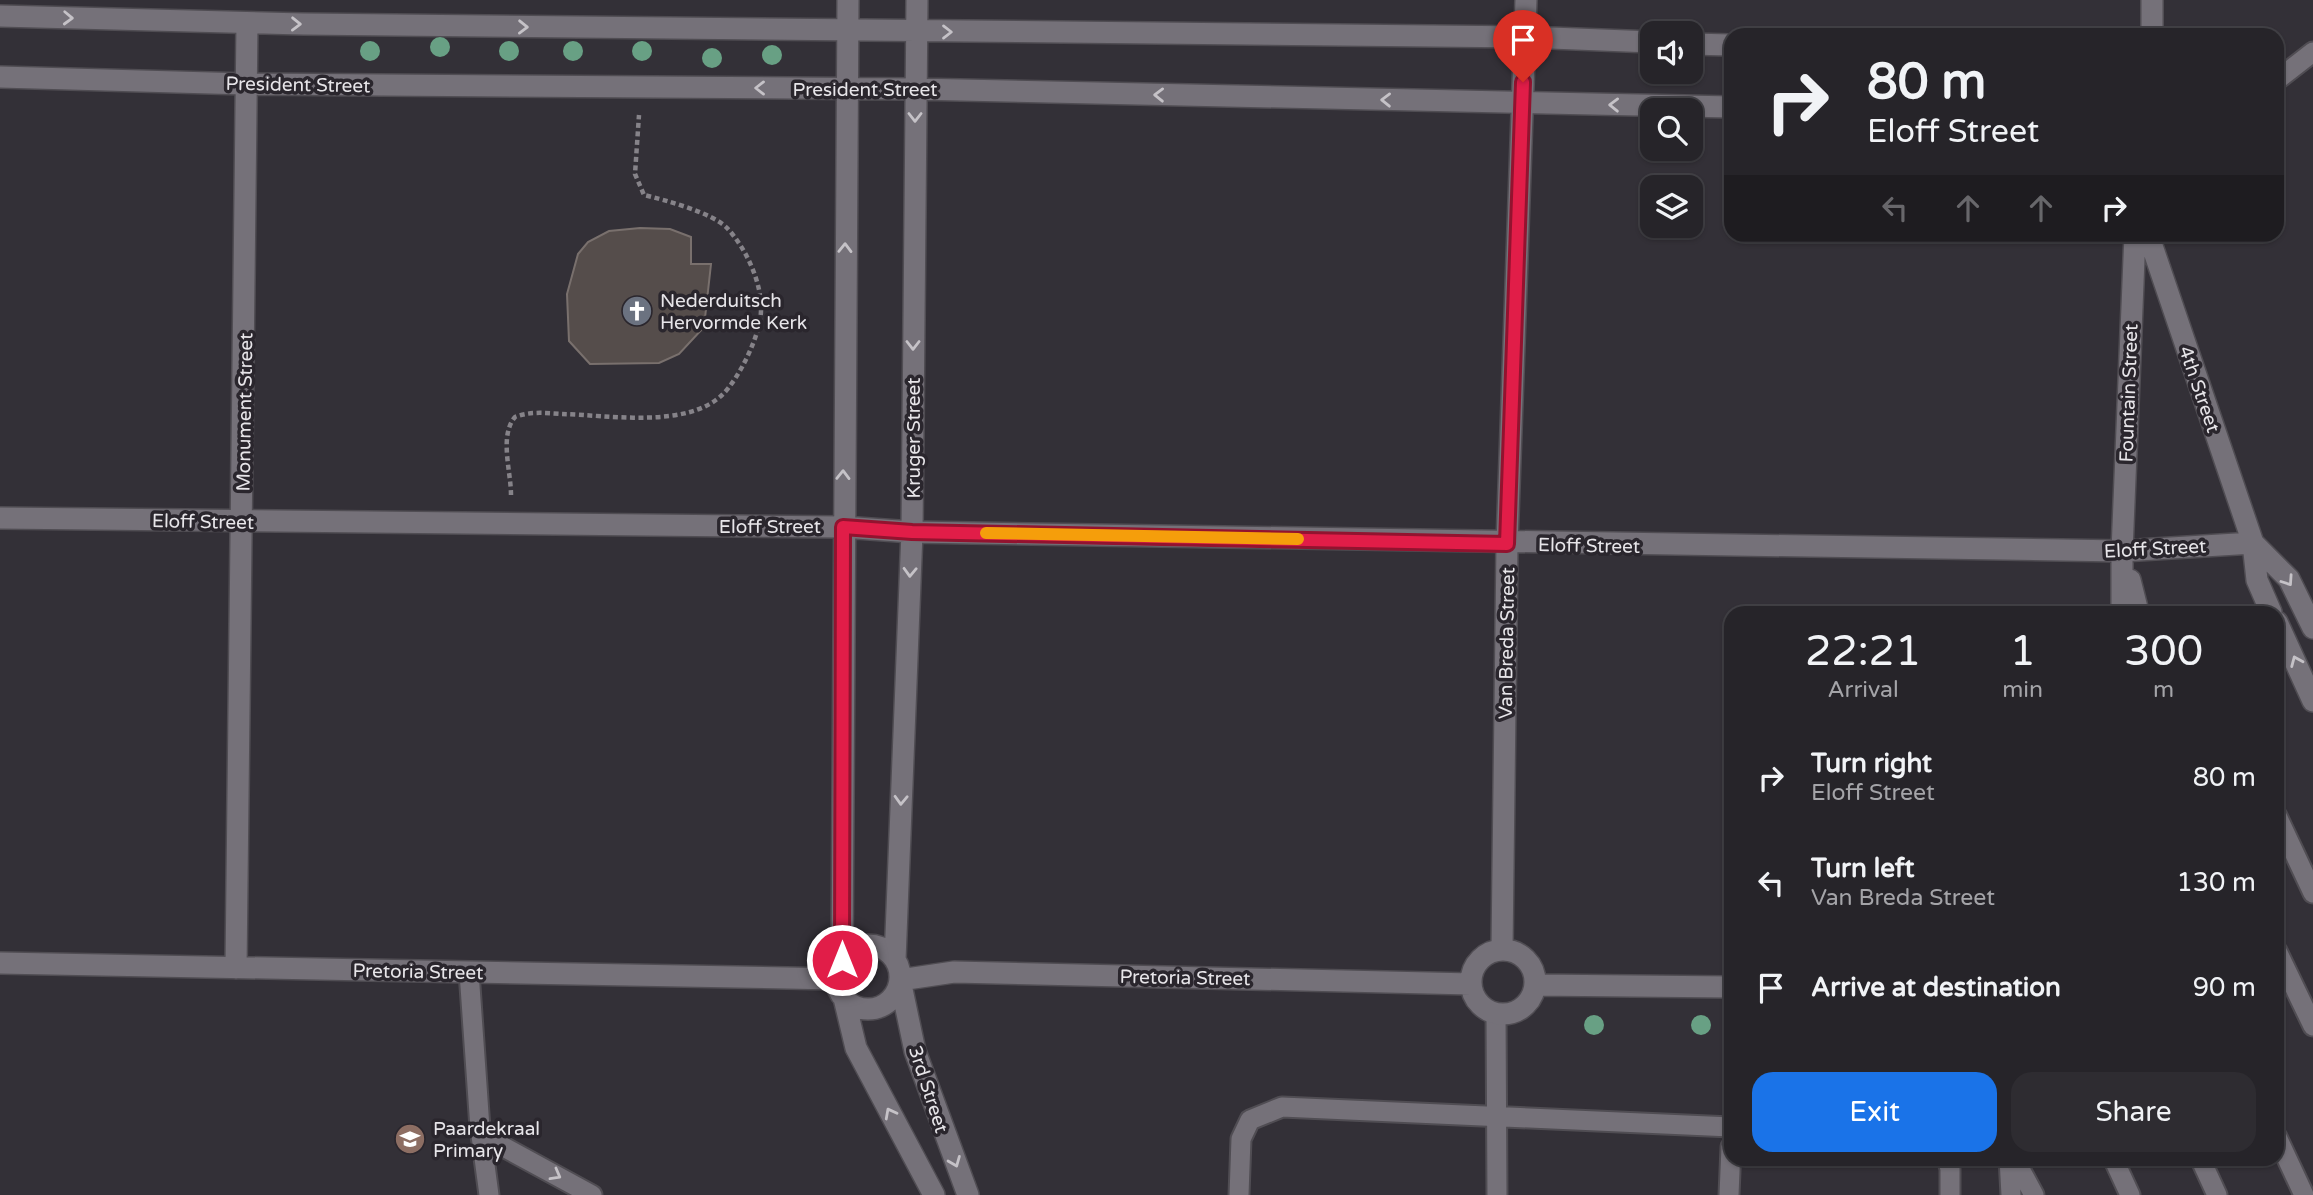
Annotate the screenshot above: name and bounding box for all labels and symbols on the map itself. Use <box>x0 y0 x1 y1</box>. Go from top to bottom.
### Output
pin <box>1493 10 1553 82</box>
one-way arrow <box>63 11 74 26</box>
one-way arrow <box>291 16 301 32</box>
one-way arrow <box>518 19 529 35</box>
one-way arrow <box>941 25 952 40</box>
street label: President Street <box>225 73 371 97</box>
street label: President Street <box>793 79 937 101</box>
one-way arrow <box>754 80 764 96</box>
one-way arrow <box>1153 87 1164 102</box>
one-way arrow <box>1380 93 1391 108</box>
one-way arrow <box>1608 97 1618 113</box>
one-way arrow <box>907 112 923 123</box>
one-way arrow <box>838 242 853 253</box>
place label: Nederduitsch Hervormde Kerk <box>660 290 807 334</box>
church icon: Nederduitsch Hervormde Kerk <box>620 294 654 328</box>
street label: Fountain Street <box>2116 323 2142 463</box>
street label: Monument Street <box>233 332 257 492</box>
one-way arrow <box>905 340 921 350</box>
street label: 4th Street <box>2174 343 2224 435</box>
street label: Kruger Street <box>903 378 925 498</box>
one-way arrow <box>835 469 851 480</box>
street label: Eloff Street <box>152 510 254 534</box>
street label: Eloff Street <box>719 516 821 538</box>
street label: Eloff Street <box>1538 534 1640 558</box>
street label: Eloff Street <box>2103 535 2207 563</box>
one-way arrow <box>903 567 918 578</box>
street label: Van Breda Street <box>1495 567 1519 719</box>
one-way arrow <box>2280 573 2293 586</box>
one-way arrow <box>2290 656 2304 669</box>
one-way arrow <box>894 794 909 805</box>
position arrow <box>805 923 879 997</box>
street label: Pretoria Street <box>352 960 484 984</box>
street label: Pretoria Street <box>1119 966 1251 990</box>
street label: 3rd Street <box>904 1043 952 1136</box>
one-way arrow <box>885 1108 899 1120</box>
place label: Paardekraal Primary <box>433 1118 540 1162</box>
school or university icon: Paardekraal Primary <box>393 1122 427 1156</box>
one-way arrow <box>946 1156 960 1168</box>
one-way arrow <box>549 1167 561 1180</box>

